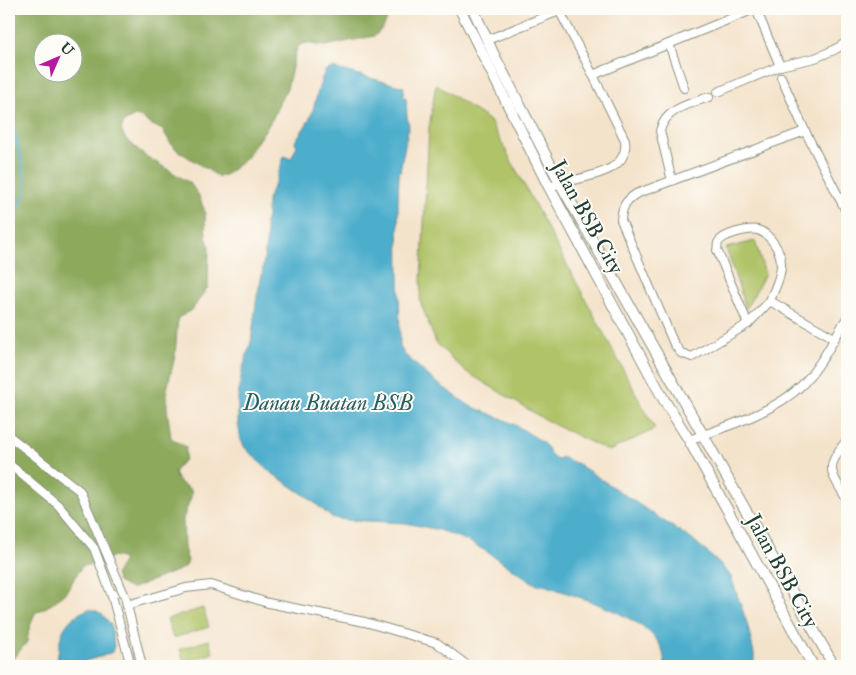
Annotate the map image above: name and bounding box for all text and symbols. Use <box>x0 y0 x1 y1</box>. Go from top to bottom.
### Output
north arrow <box>32 32 82 82</box>
text: U <box>57 39 77 60</box>
street label: Jalan BSB City <box>544 154 630 279</box>
water label: Danau Buatan BSB <box>242 389 413 417</box>
street label: Jalan BSB City <box>739 508 825 633</box>

